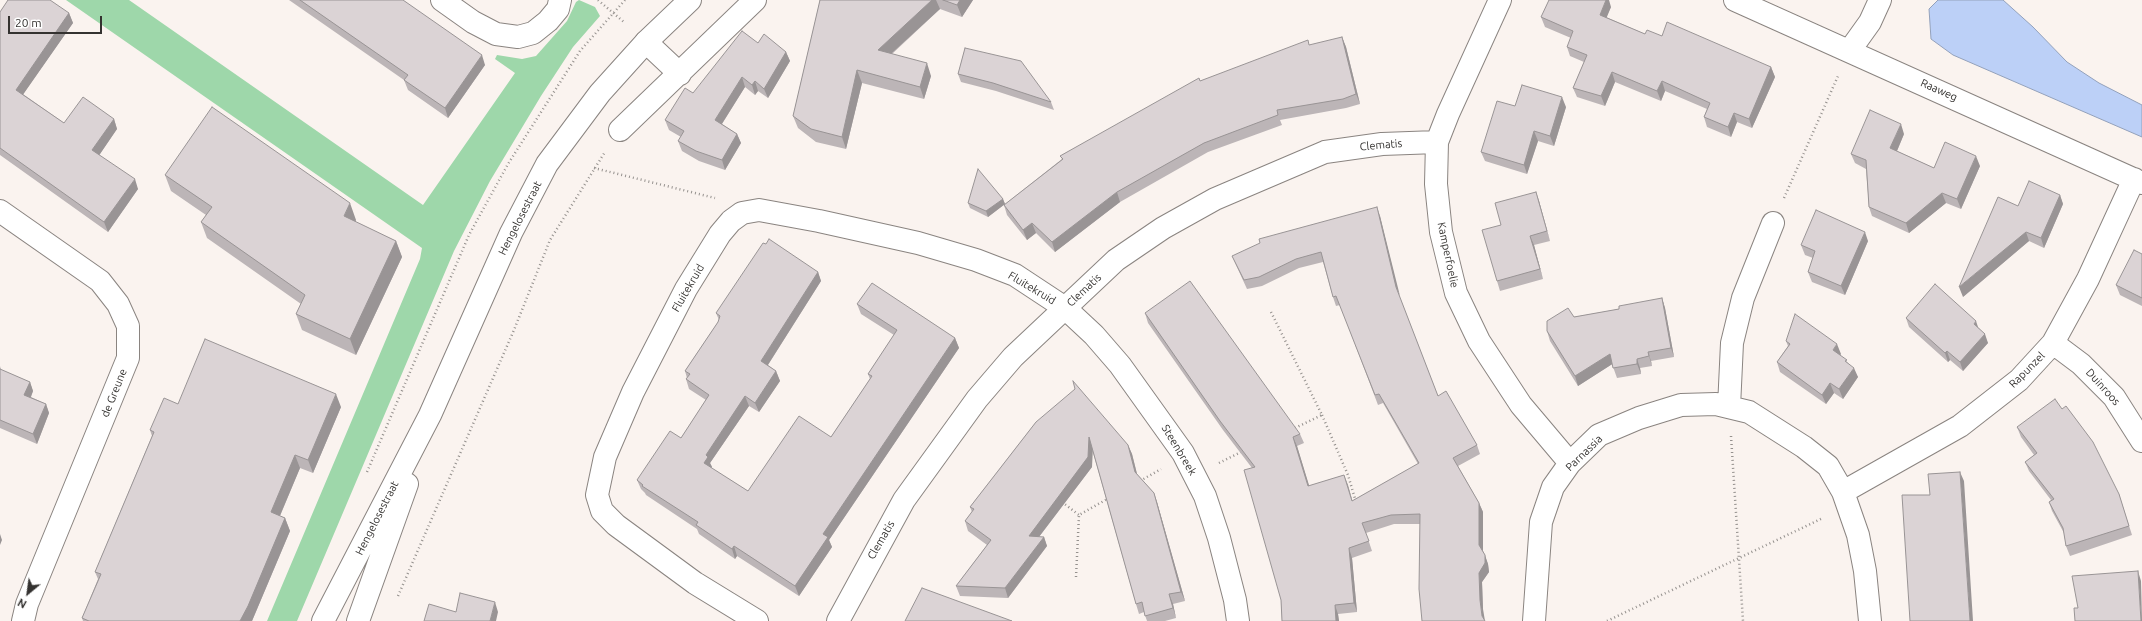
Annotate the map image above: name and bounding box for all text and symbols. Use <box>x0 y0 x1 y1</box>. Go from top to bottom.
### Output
scale bar <box>10 8 104 34</box>
text: 20 m <box>15 16 42 29</box>
street label: Raaweg <box>1918 76 1960 104</box>
street label: Clematis <box>1359 137 1403 153</box>
street label: Hengelosestraat <box>496 179 544 257</box>
street label: Kamperfoelie <box>1435 221 1461 289</box>
street label: Fluitekruid <box>669 262 707 314</box>
street label: Fluitekruid <box>1006 269 1058 307</box>
street label: Clematis <box>1064 271 1104 309</box>
street label: Rapunzel <box>2006 349 2048 391</box>
street label: Duinroos <box>2083 366 2123 408</box>
street label: de Greune <box>98 367 130 419</box>
street label: Steenbreek <box>1159 422 1199 478</box>
street label: Parnassia <box>1563 432 1605 474</box>
street label: Hengelosestraat <box>353 479 401 557</box>
street label: Clematis <box>865 518 897 562</box>
north arrow <box>8 573 48 613</box>
text: N <box>16 596 29 611</box>

